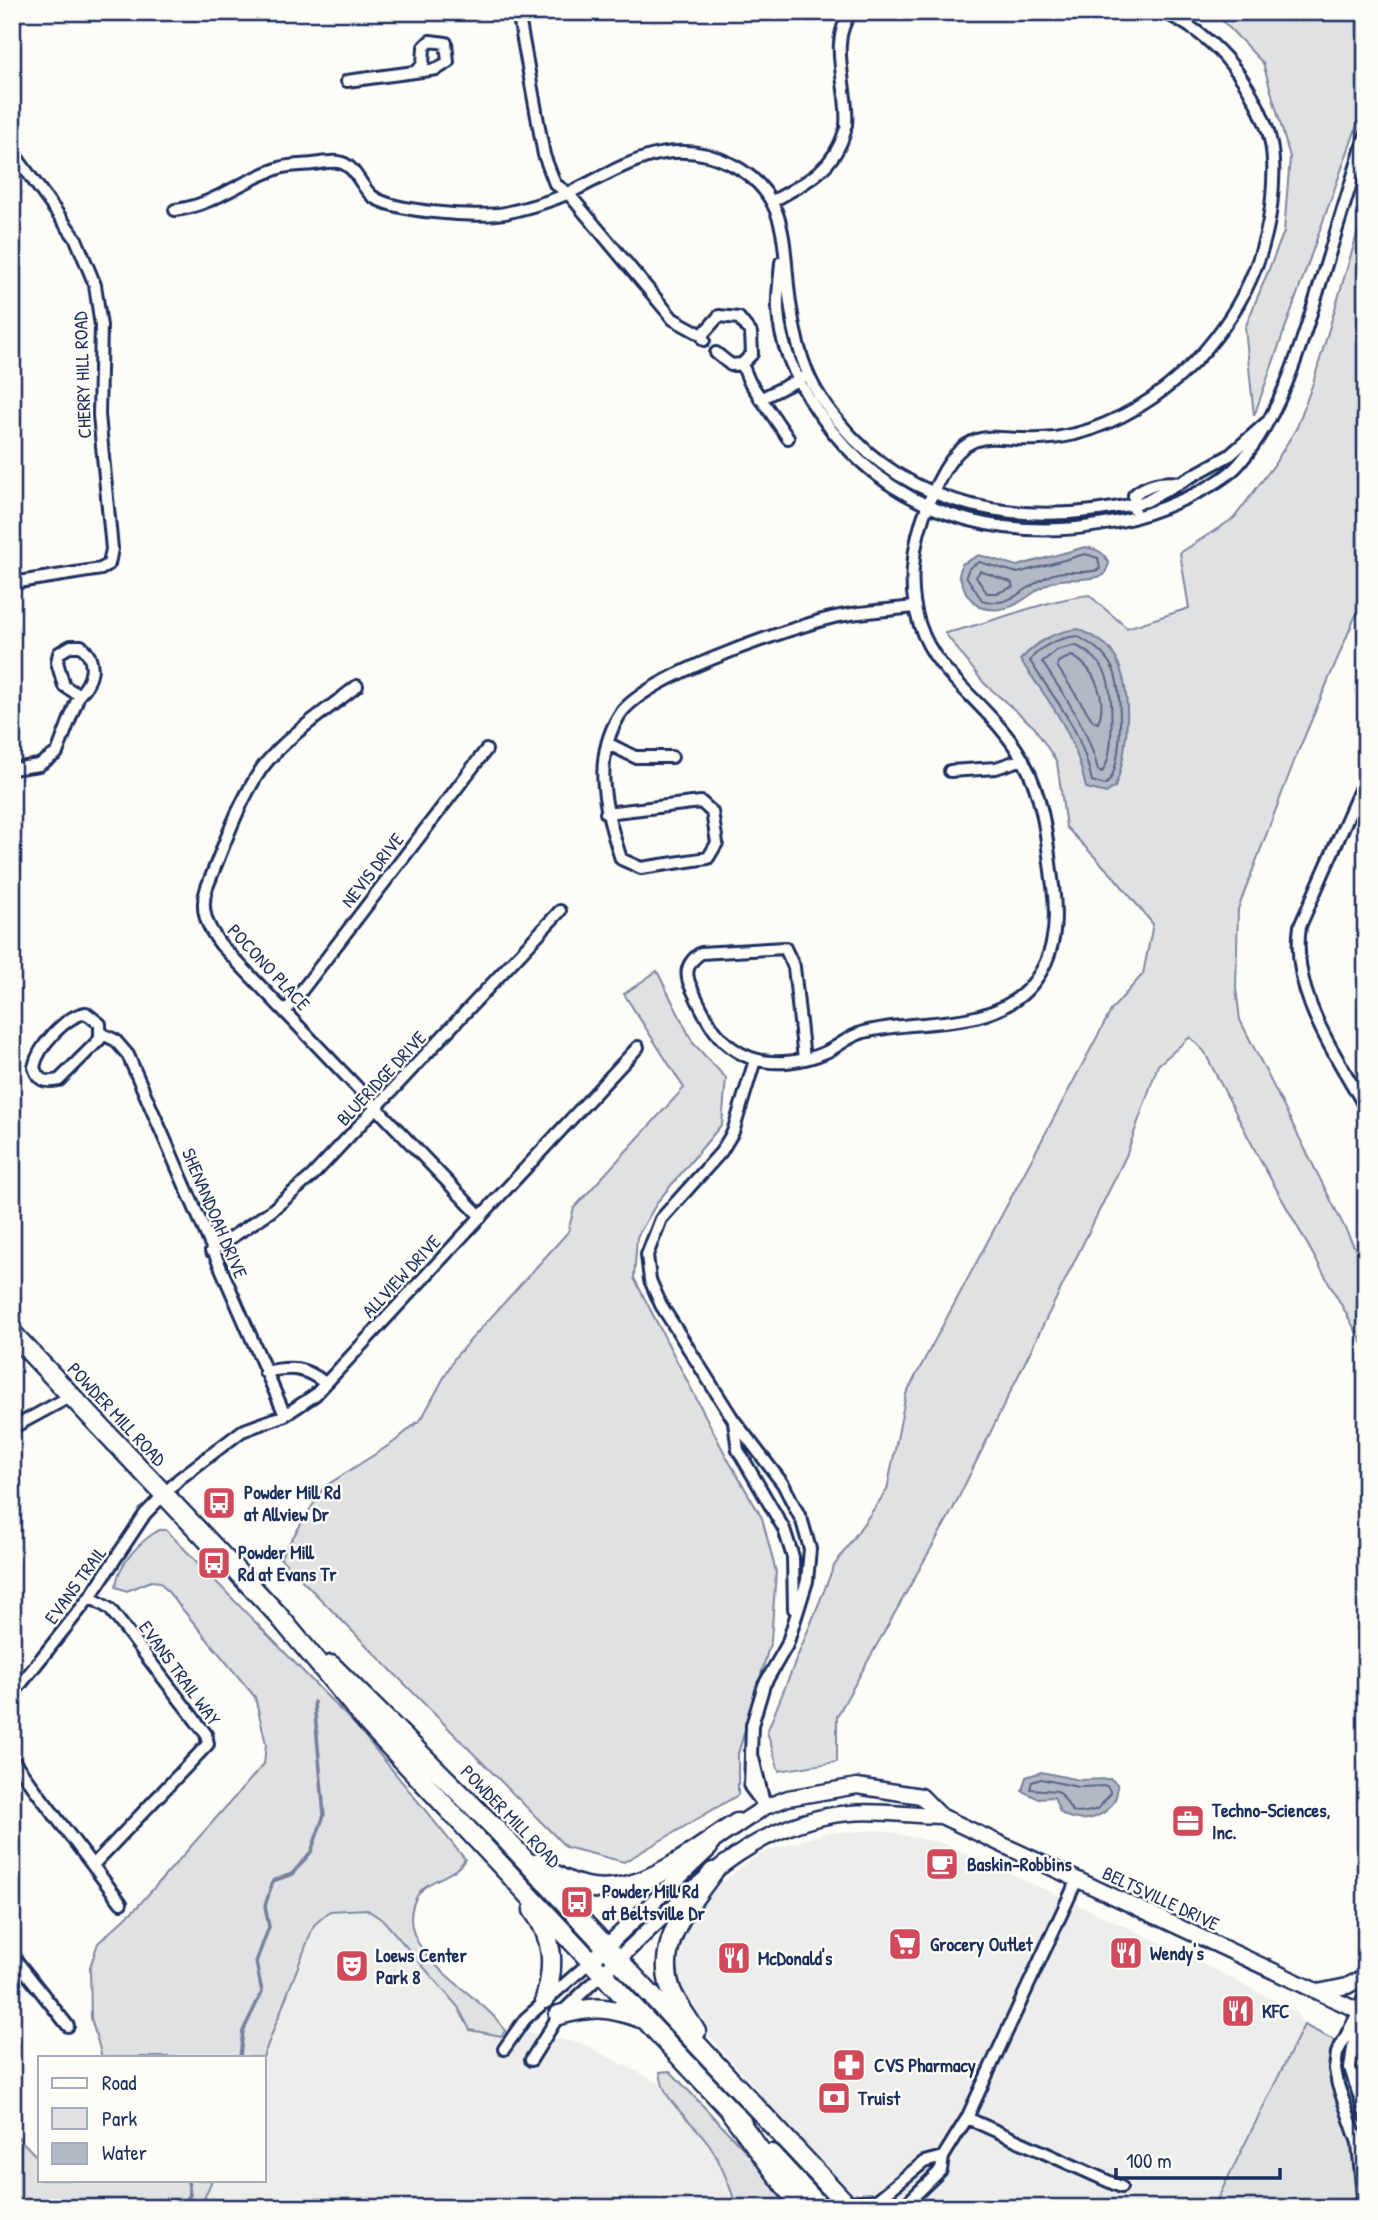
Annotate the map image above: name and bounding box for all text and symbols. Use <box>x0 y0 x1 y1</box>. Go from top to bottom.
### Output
street label: CHERRY HILL ROAD <box>67 311 97 439</box>
street label: NEVIS DRIVE <box>335 827 410 913</box>
street label: POCONO PLACE <box>222 918 316 1017</box>
street label: BLUERIDGE DRIVE <box>330 1025 432 1131</box>
street label: SHENANDOAH DRIVE <box>176 1144 254 1283</box>
street label: ALLVIEW DRIVE <box>356 1229 446 1323</box>
street label: POWDER MILL ROAD <box>62 1356 172 1472</box>
place label: Powder Mill Rd at Allview Dr <box>244 1479 341 1527</box>
bus stop icon: Powder Mill Rd at Allview Dr <box>200 1484 238 1522</box>
place label: Powder Mill Rd at Evans Tr <box>238 1539 337 1587</box>
street label: EVANS TRAIL <box>38 1541 112 1629</box>
bus stop icon: Powder Mill Rd at Evans Tr <box>195 1544 233 1582</box>
street label: EVANS TRAIL WAY <box>133 1615 227 1731</box>
street label: POWDER MILL ROAD <box>455 1759 567 1873</box>
place label: Techno-Sciences, Inc. <box>1211 1797 1330 1845</box>
office icon: Techno-Sciences, Inc. <box>1169 1802 1207 1840</box>
cafe icon: Baskin-Robbins <box>923 1845 961 1883</box>
place label: Baskin-Robbins <box>967 1851 1073 1877</box>
street label: BELTSVILLE DRIVE <box>1098 1860 1224 1937</box>
place label: Powder Mill Rd at Beltsville Dr <box>602 1878 705 1926</box>
bus stop icon: Powder Mill Rd at Beltsville Dr <box>558 1883 596 1921</box>
supermarket icon: Grocery Outlet <box>886 1925 924 1963</box>
place label: Grocery Outlet <box>930 1931 1034 1958</box>
restaurant icon: Wendy's <box>1107 1934 1145 1972</box>
restaurant icon: McDonald's <box>715 1939 753 1977</box>
place label: Wendy's <box>1150 1940 1204 1967</box>
place label: Loews Center Park 8 <box>376 1942 467 1990</box>
place label: McDonald's <box>758 1945 833 1971</box>
theatre icon: Loews Center Park 8 <box>333 1947 371 1985</box>
restaurant icon: KFC <box>1219 1992 1257 2030</box>
place label: KFC <box>1262 1998 1289 2024</box>
pharmacy icon: CVS Pharmacy <box>830 2046 868 2084</box>
place label: CVS Pharmacy <box>874 2052 976 2079</box>
legend <box>38 2056 266 2182</box>
text: Road <box>102 2068 136 2097</box>
bank icon: Truist <box>815 2079 853 2117</box>
place label: Truist <box>857 2085 901 2111</box>
text: Park <box>102 2104 137 2133</box>
scale bar <box>1116 2136 1280 2180</box>
text: Water <box>102 2138 147 2167</box>
text: 100 m <box>1126 2146 1172 2175</box>

